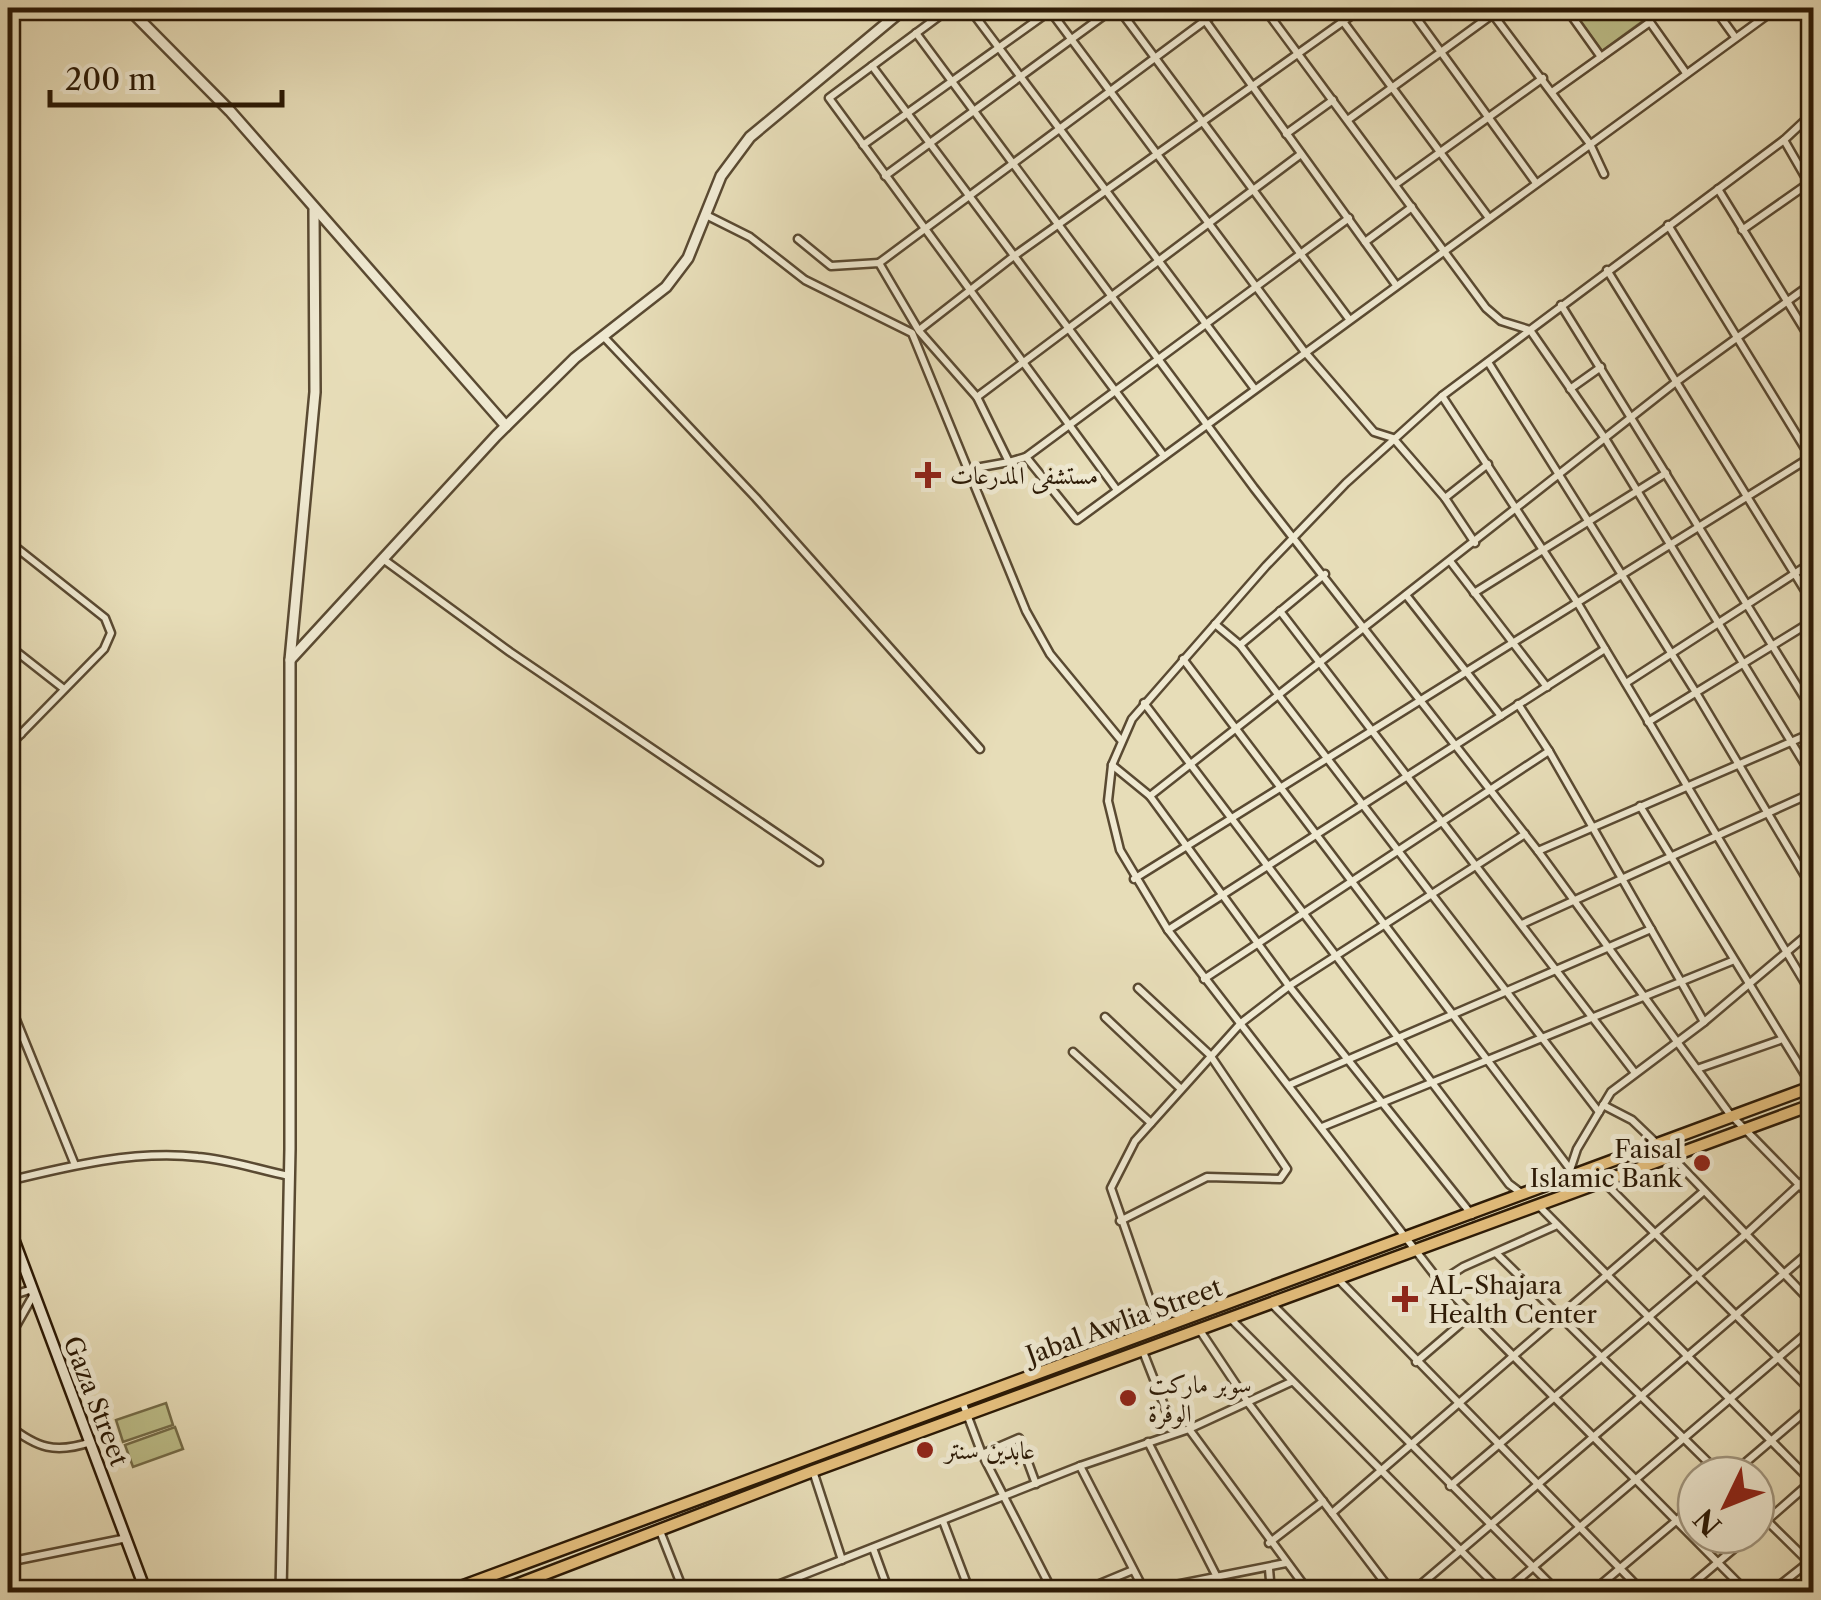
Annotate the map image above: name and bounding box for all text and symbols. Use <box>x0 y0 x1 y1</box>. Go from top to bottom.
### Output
scale bar <box>50 45 282 107</box>
text: 200 m <box>65 61 156 98</box>
place label: مستشفى المدرعات <box>950 460 1098 494</box>
marker: مستشفى المدرعات <box>915 462 941 488</box>
place label: Faisal Islamic Bank <box>1530 1134 1684 1194</box>
marker: Faisal Islamic Bank <box>1691 1152 1713 1174</box>
place label: AL-Shajara Health Center <box>1427 1270 1597 1330</box>
street label: Jabal Awlia Street <box>1018 1272 1226 1373</box>
marker: AL-Shajara Health Center <box>1392 1286 1418 1312</box>
street label: Gaza Street <box>57 1332 135 1471</box>
place label: سوبر ماركت الوفرة <box>1148 1369 1252 1430</box>
marker: سوبر ماركت الوفرة <box>1117 1387 1139 1409</box>
place label: عابدين سنتر <box>942 1435 1035 1466</box>
marker: عابدين سنتر <box>914 1439 936 1461</box>
north arrow <box>1676 1455 1776 1555</box>
text: N <box>1687 1502 1728 1543</box>

